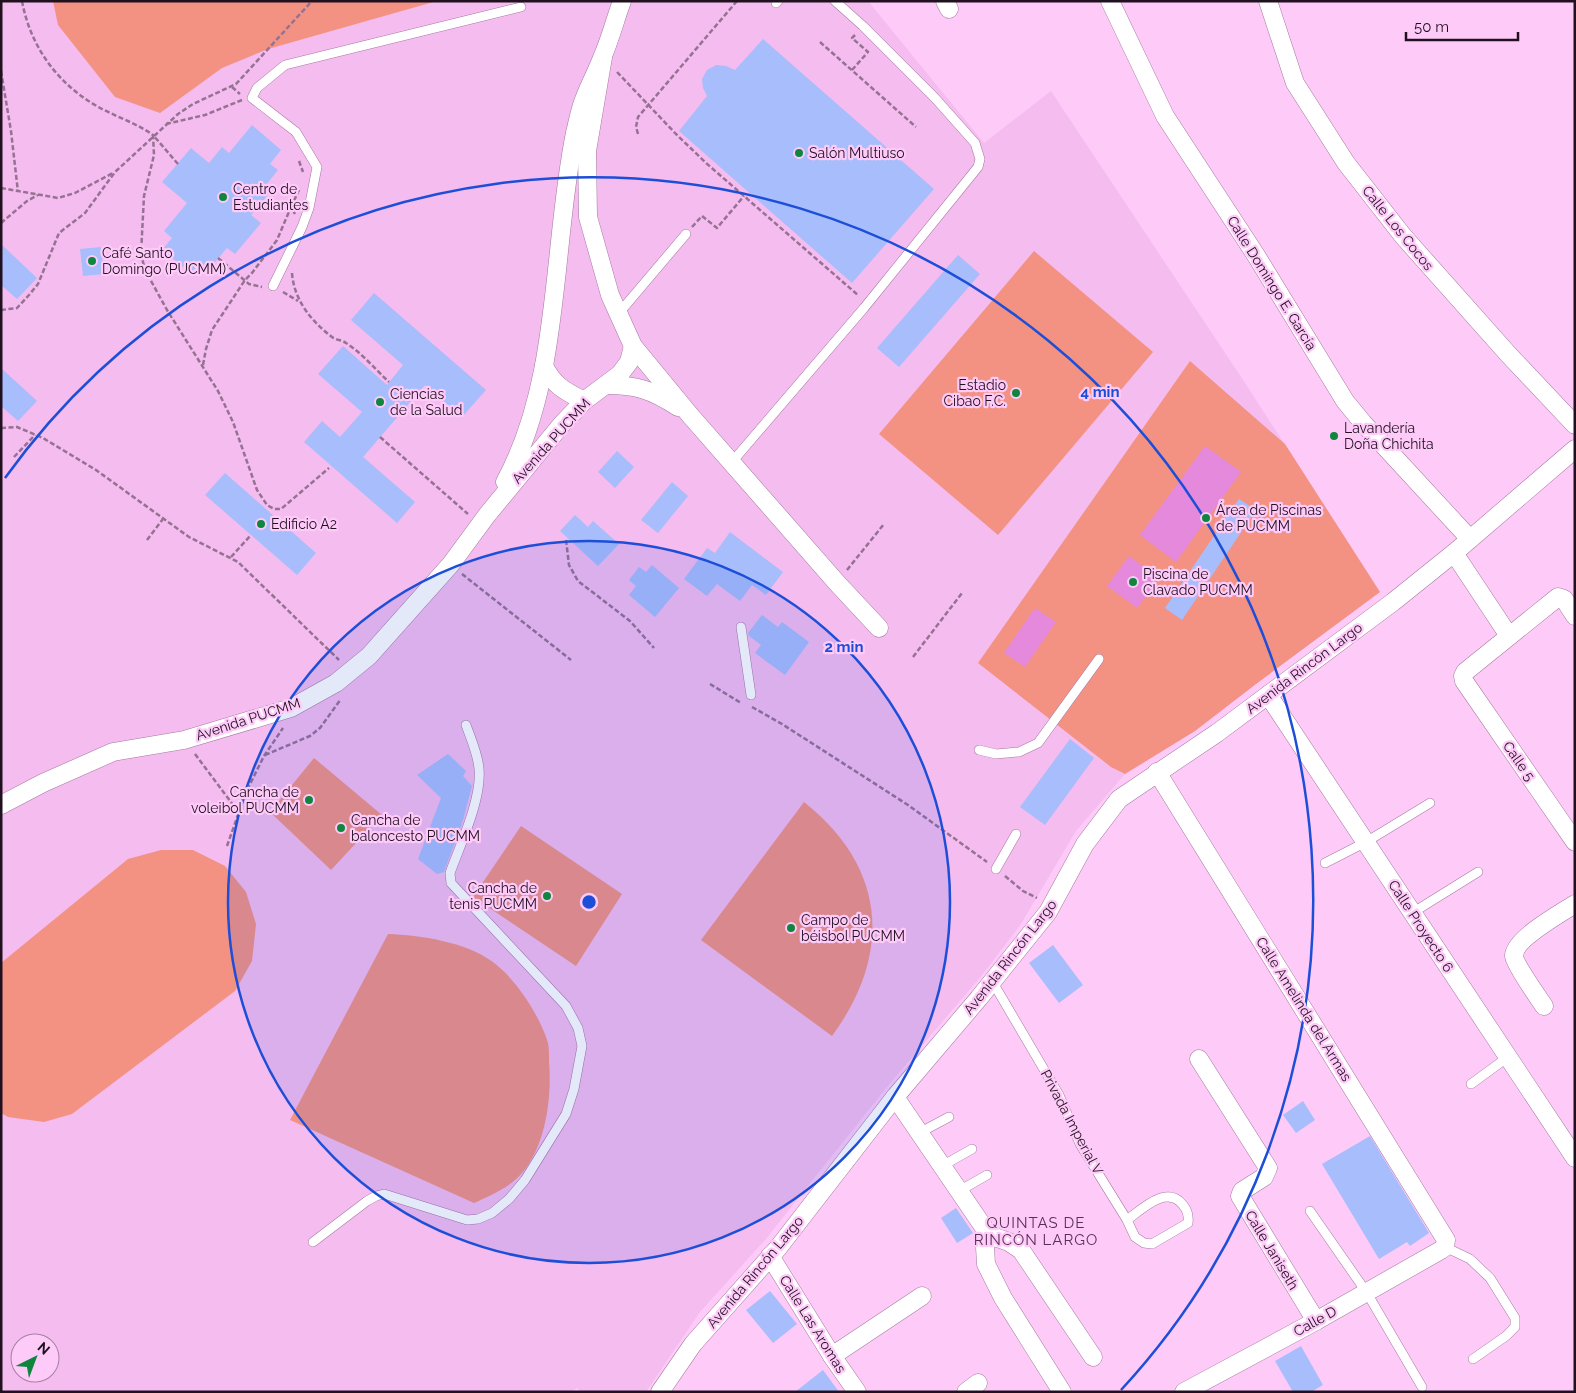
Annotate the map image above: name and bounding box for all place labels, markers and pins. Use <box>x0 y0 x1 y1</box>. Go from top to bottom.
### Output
place label: Salón Multiuso <box>809 145 905 161</box>
marker: Salón Multiuso <box>793 147 805 159</box>
place label: Centro de Estudiantes <box>233 181 309 213</box>
marker: Centro de Estudiantes <box>217 191 229 203</box>
place label: Café Santo Domingo (PUCMM) <box>102 245 226 277</box>
marker: Café Santo Domingo (PUCMM) <box>86 255 98 267</box>
place label: Estadio Cibao F.C. <box>944 377 1006 409</box>
place label: Ciencias de la Salud <box>390 386 462 418</box>
marker: Estadio Cibao F.C. <box>1010 387 1022 399</box>
marker: Ciencias de la Salud <box>374 396 386 408</box>
place label: Lavandería Doña Chichita <box>1344 420 1434 452</box>
marker: Lavandería Doña Chichita <box>1328 430 1340 442</box>
place label: Área de Piscinas de PUCMM <box>1216 501 1322 534</box>
marker: Área de Piscinas de PUCMM <box>1200 512 1212 524</box>
place label: Edificio A2 <box>271 516 337 532</box>
marker: Edificio A2 <box>255 518 267 530</box>
place label: Piscina de Clavado PUCMM <box>1143 566 1253 598</box>
marker: Piscina de Clavado PUCMM <box>1127 576 1139 588</box>
place label: Cancha de voleibol PUCMM <box>191 784 299 816</box>
marker: Cancha de voleibol PUCMM <box>303 794 315 806</box>
place label: Cancha de baloncesto PUCMM <box>351 812 480 844</box>
marker: Cancha de baloncesto PUCMM <box>335 822 347 834</box>
place label: Cancha de tenis PUCMM <box>449 880 537 912</box>
marker: Cancha de tenis PUCMM <box>541 890 553 902</box>
centre of rings <box>580 893 598 911</box>
place label: Campo de béisbol PUCMM <box>801 912 905 944</box>
marker: Campo de béisbol PUCMM <box>785 922 797 934</box>

